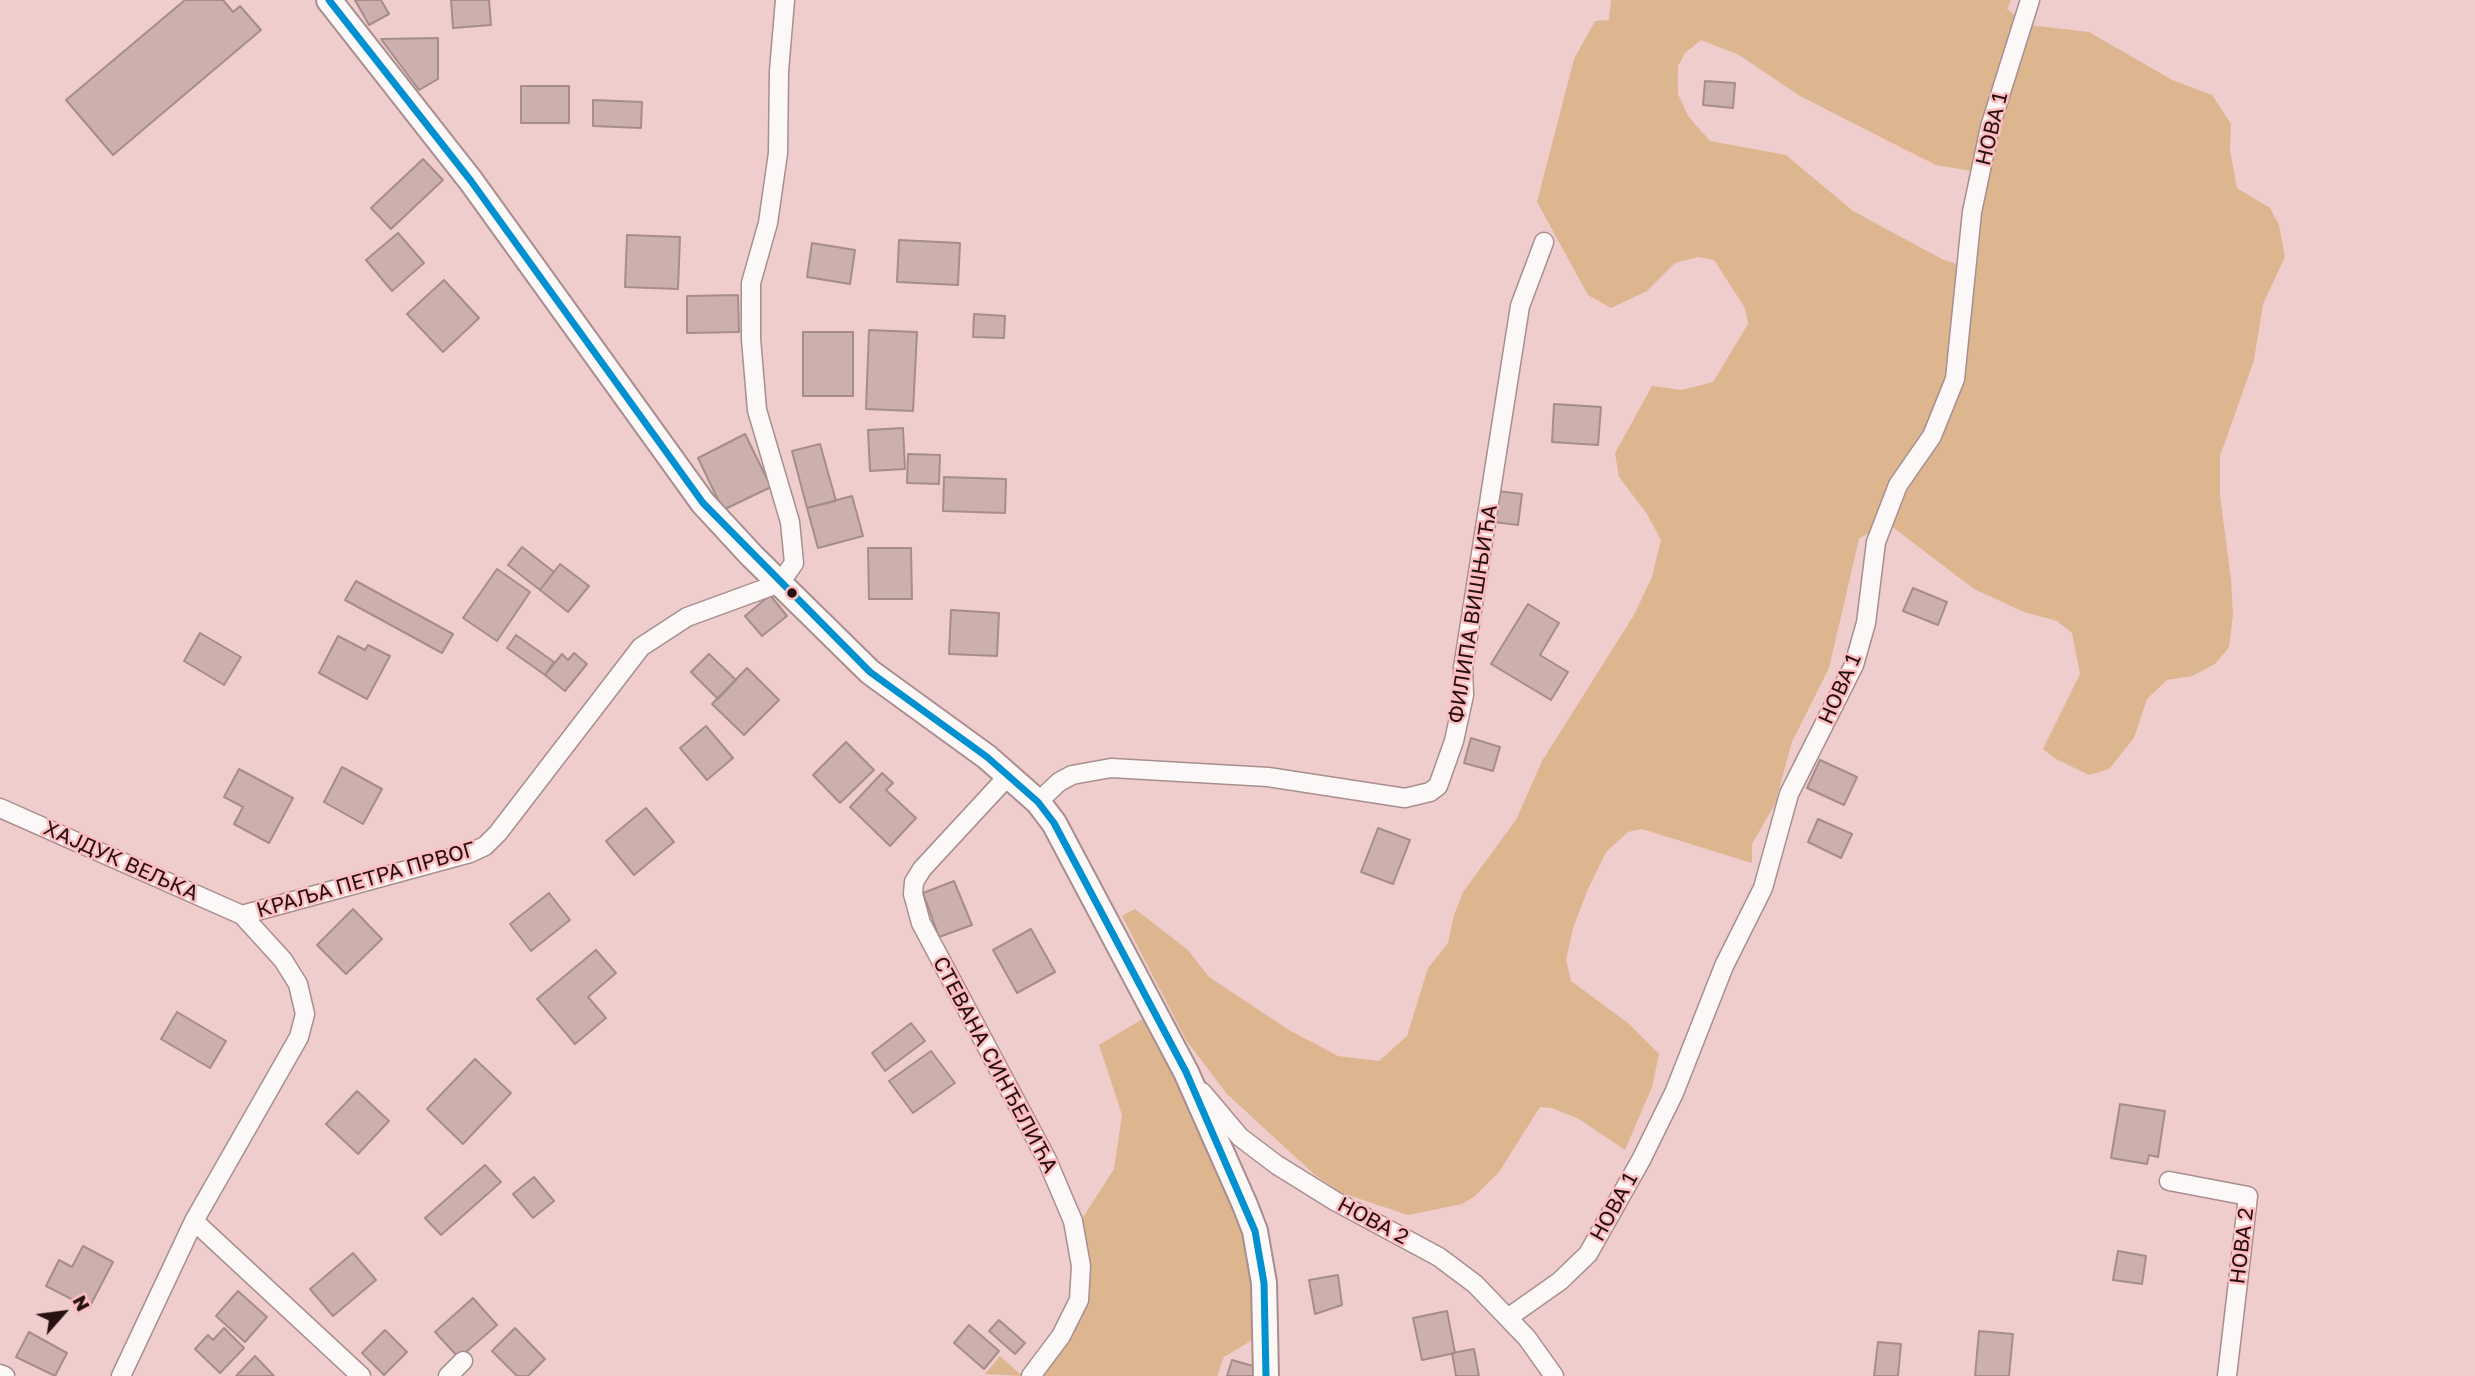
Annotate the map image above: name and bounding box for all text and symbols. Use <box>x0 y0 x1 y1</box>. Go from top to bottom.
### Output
street label: НОВА 1 <box>1971 90 2013 168</box>
street label: ФИЛИПА ВИШЊИЋА <box>1443 503 1503 725</box>
unlabelled marker <box>785 586 799 600</box>
street label: НОВА 1 <box>1813 650 1867 728</box>
street label: ХАЈДУК ВЕЉКА <box>40 816 202 906</box>
street label: КРАЉА ПЕТРА ПРВОГ <box>254 837 478 923</box>
street label: СТЕВАНА СИНЂЕЛИЋА <box>927 952 1063 1178</box>
street label: НОВА 1 <box>1585 1168 1643 1246</box>
street label: НОВА 2 <box>1333 1192 1413 1250</box>
street label: НОВА 2 <box>2225 1206 2259 1286</box>
north arrow <box>28 1278 98 1348</box>
text: N <box>68 1291 96 1315</box>

